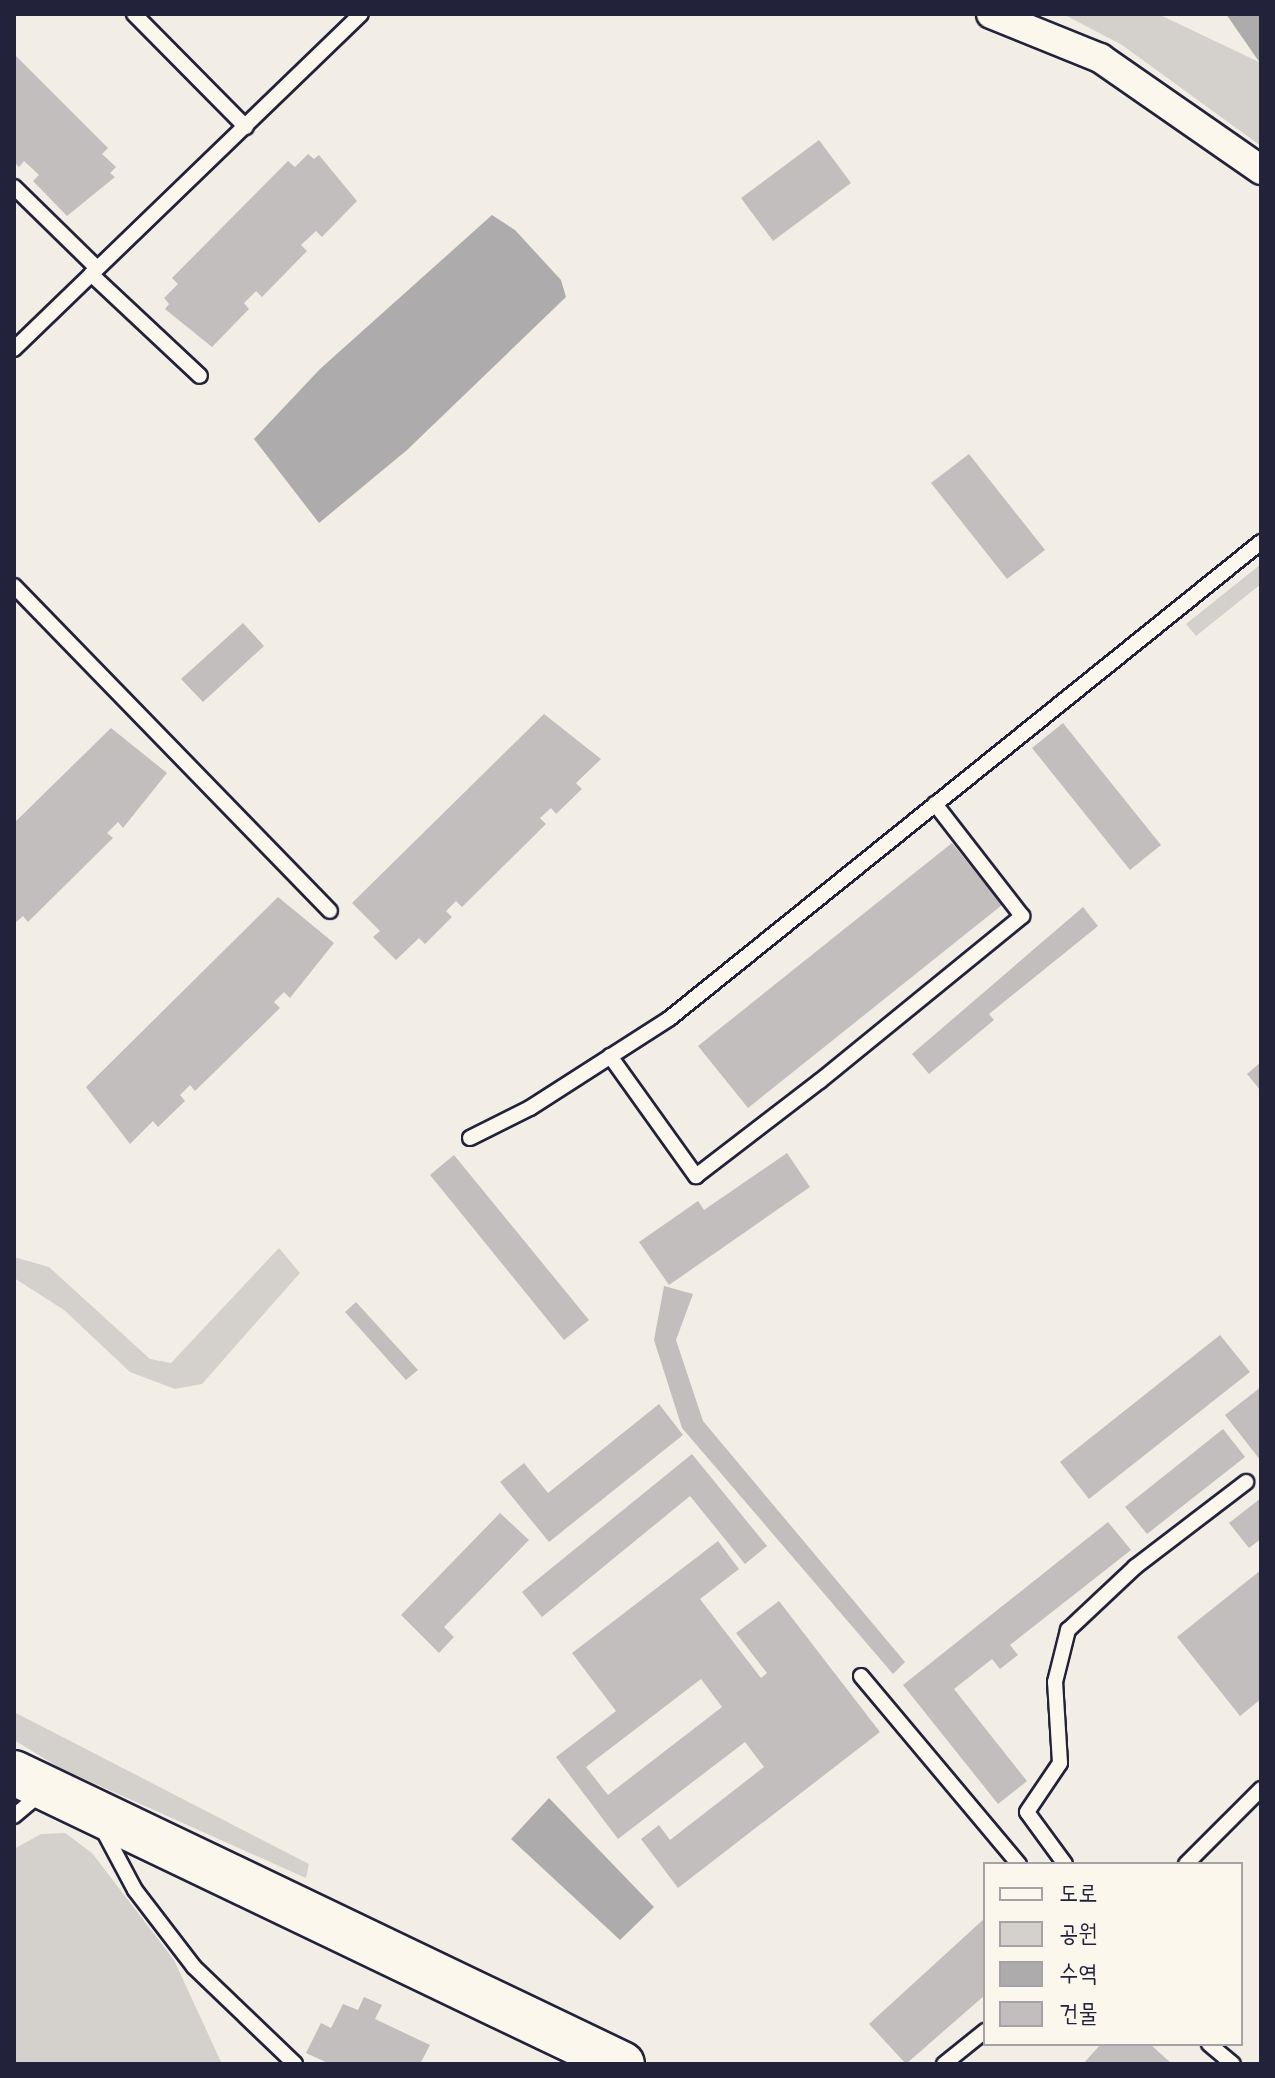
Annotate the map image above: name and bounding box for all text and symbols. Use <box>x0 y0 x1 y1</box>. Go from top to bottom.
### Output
legend <box>983 1862 1243 2046</box>
text: 도로 <box>1059 1879 1098 1907</box>
text: 공원 <box>1059 1919 1098 1947</box>
text: 수역 <box>1059 1959 1098 1987</box>
text: 건물 <box>1059 1999 1098 2027</box>

